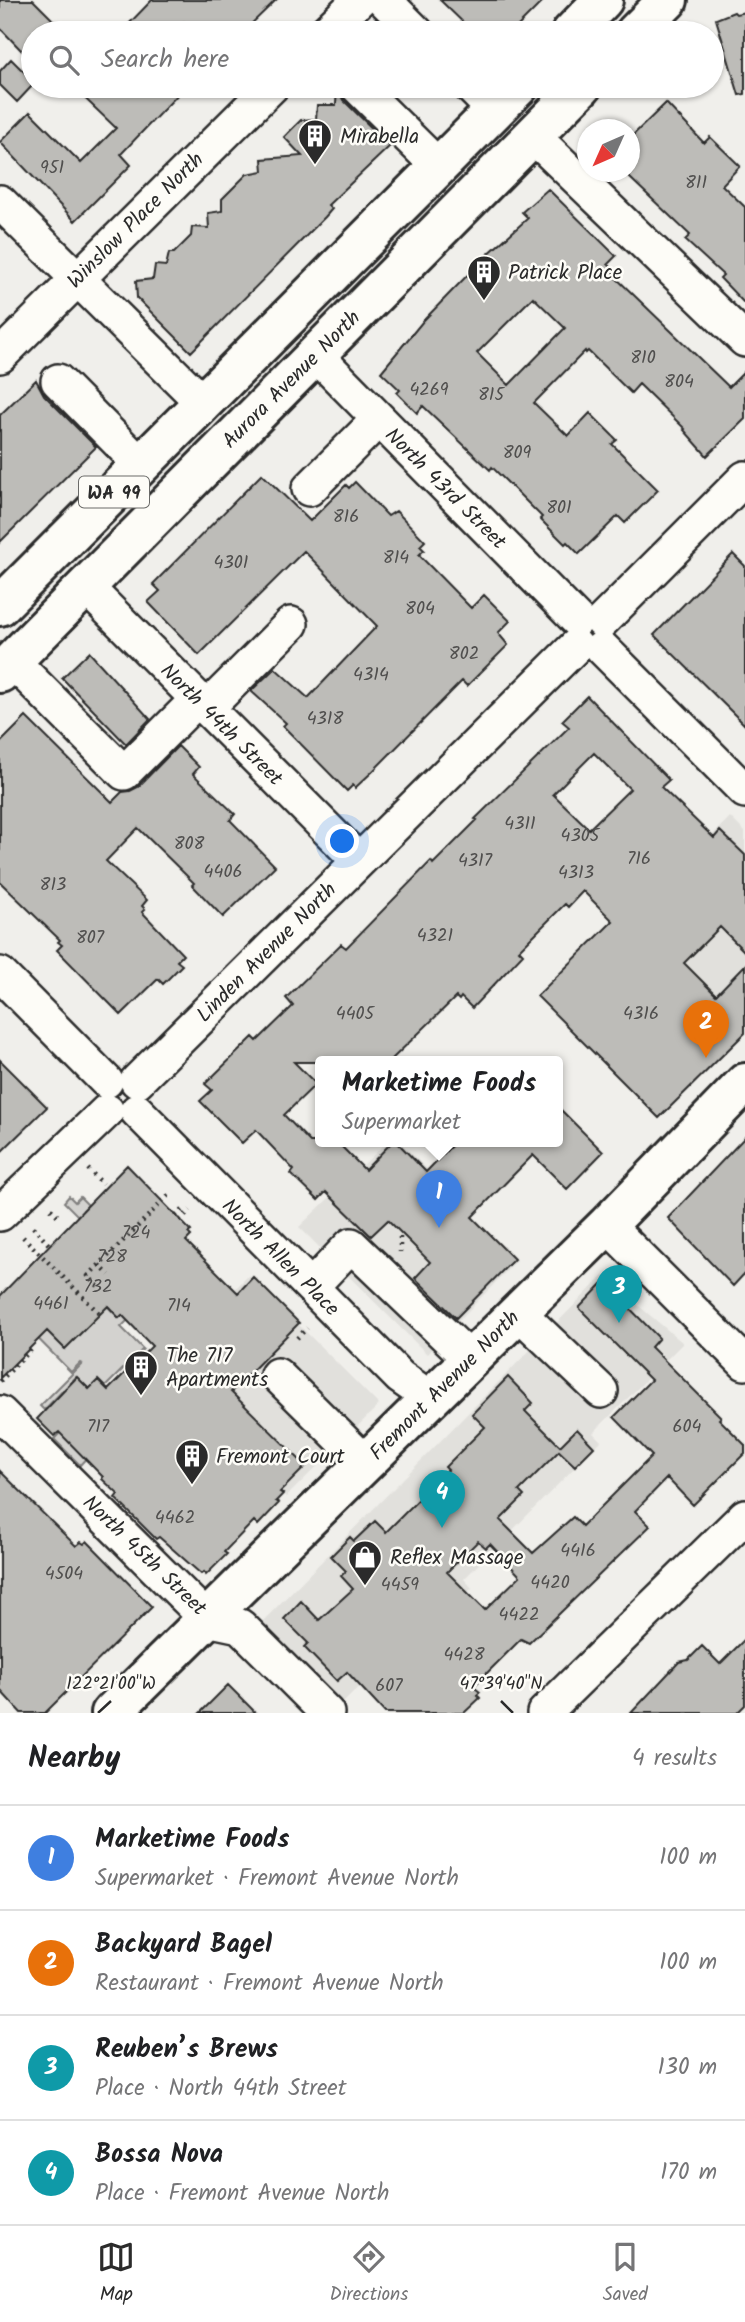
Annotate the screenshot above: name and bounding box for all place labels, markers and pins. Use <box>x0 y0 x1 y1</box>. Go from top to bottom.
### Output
building icon: Mirabella <box>296 117 334 166</box>
place label: Mirabella <box>340 121 419 154</box>
building icon: Patrick Place <box>465 253 503 302</box>
place label: Patrick Place <box>508 257 623 290</box>
pin: 2 <box>683 1000 729 1058</box>
pin: 1 <box>416 1170 462 1228</box>
pin: 3 <box>596 1265 642 1323</box>
place label: The 717 Apartments <box>166 1340 268 1397</box>
building icon: The 717 Apartments <box>122 1348 160 1397</box>
building icon: Fremont Court <box>173 1437 211 1486</box>
place label: Fremont Court <box>216 1441 345 1474</box>
pin: 4 <box>419 1470 465 1528</box>
shop icon: Reflex Massage <box>346 1538 384 1587</box>
place label: Reflex Massage <box>390 1542 524 1575</box>

